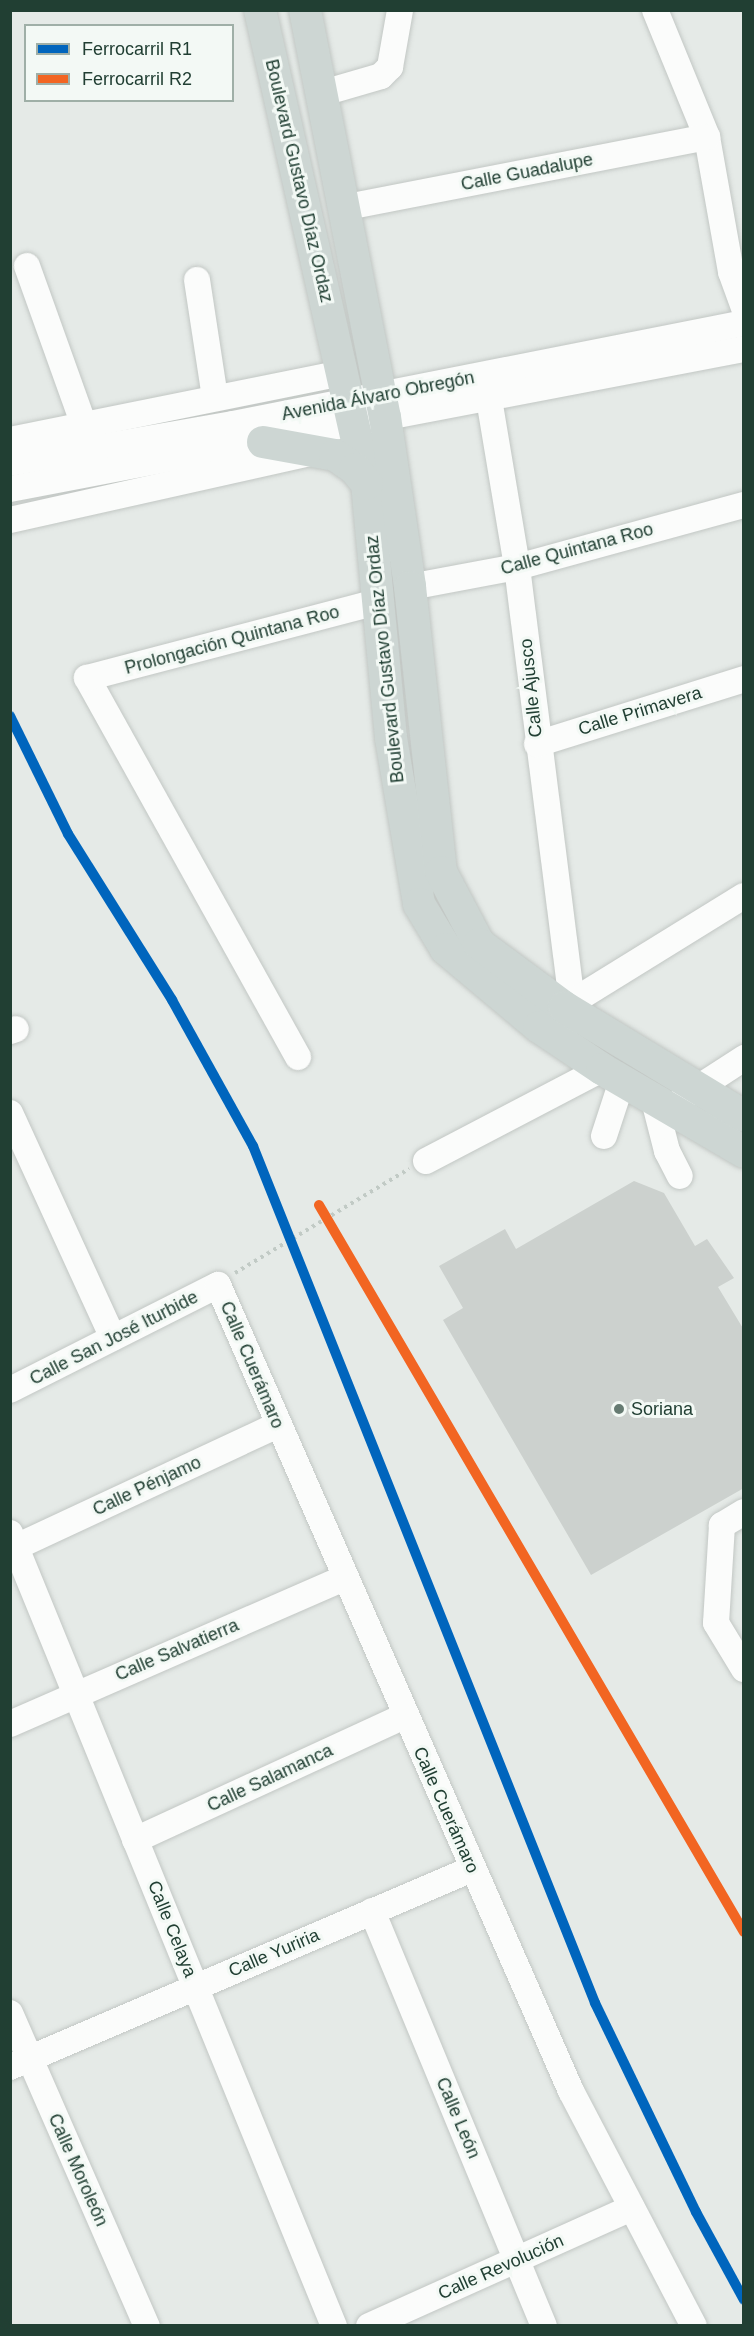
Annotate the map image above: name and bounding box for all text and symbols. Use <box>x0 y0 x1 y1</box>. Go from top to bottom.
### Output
legend <box>24 24 234 102</box>
text: Ferrocarril R1 <box>82 39 192 59</box>
street label: Boulevard Gustavo Díaz Ordaz <box>260 57 338 305</box>
text: Ferrocarril R2 <box>82 69 192 89</box>
street label: Calle Guadalupe <box>459 149 595 195</box>
street label: Avenida Álvaro Obregón <box>280 367 476 425</box>
street label: Calle Quintana Roo <box>498 518 656 580</box>
street label: Boulevard Gustavo Díaz Ordaz <box>361 534 409 784</box>
street label: Prolongación Quintana Roo <box>122 601 342 679</box>
street label: Calle Ajusco <box>515 637 547 739</box>
street label: Calle Primavera <box>576 682 704 740</box>
street label: Calle San José Iturbide <box>26 1286 202 1390</box>
street label: Calle Cuerámaro <box>215 1298 289 1432</box>
place label: Soriana <box>631 1398 693 1420</box>
marker: Soriana <box>612 1402 626 1416</box>
street label: Calle Pénjamo <box>89 1451 205 1521</box>
street label: Calle Salvatierra <box>112 1614 242 1686</box>
street label: Calle Salamanca <box>204 1739 336 1817</box>
street label: Calle Cuerámaro <box>408 1743 484 1877</box>
street label: Calle Celaya <box>143 1878 201 1980</box>
street label: Calle Yuriria <box>225 1924 323 1982</box>
street label: Calle León <box>431 2074 485 2162</box>
street label: Calle Moroleón <box>44 2110 112 2230</box>
street label: Calle Revolución <box>435 2230 567 2304</box>

